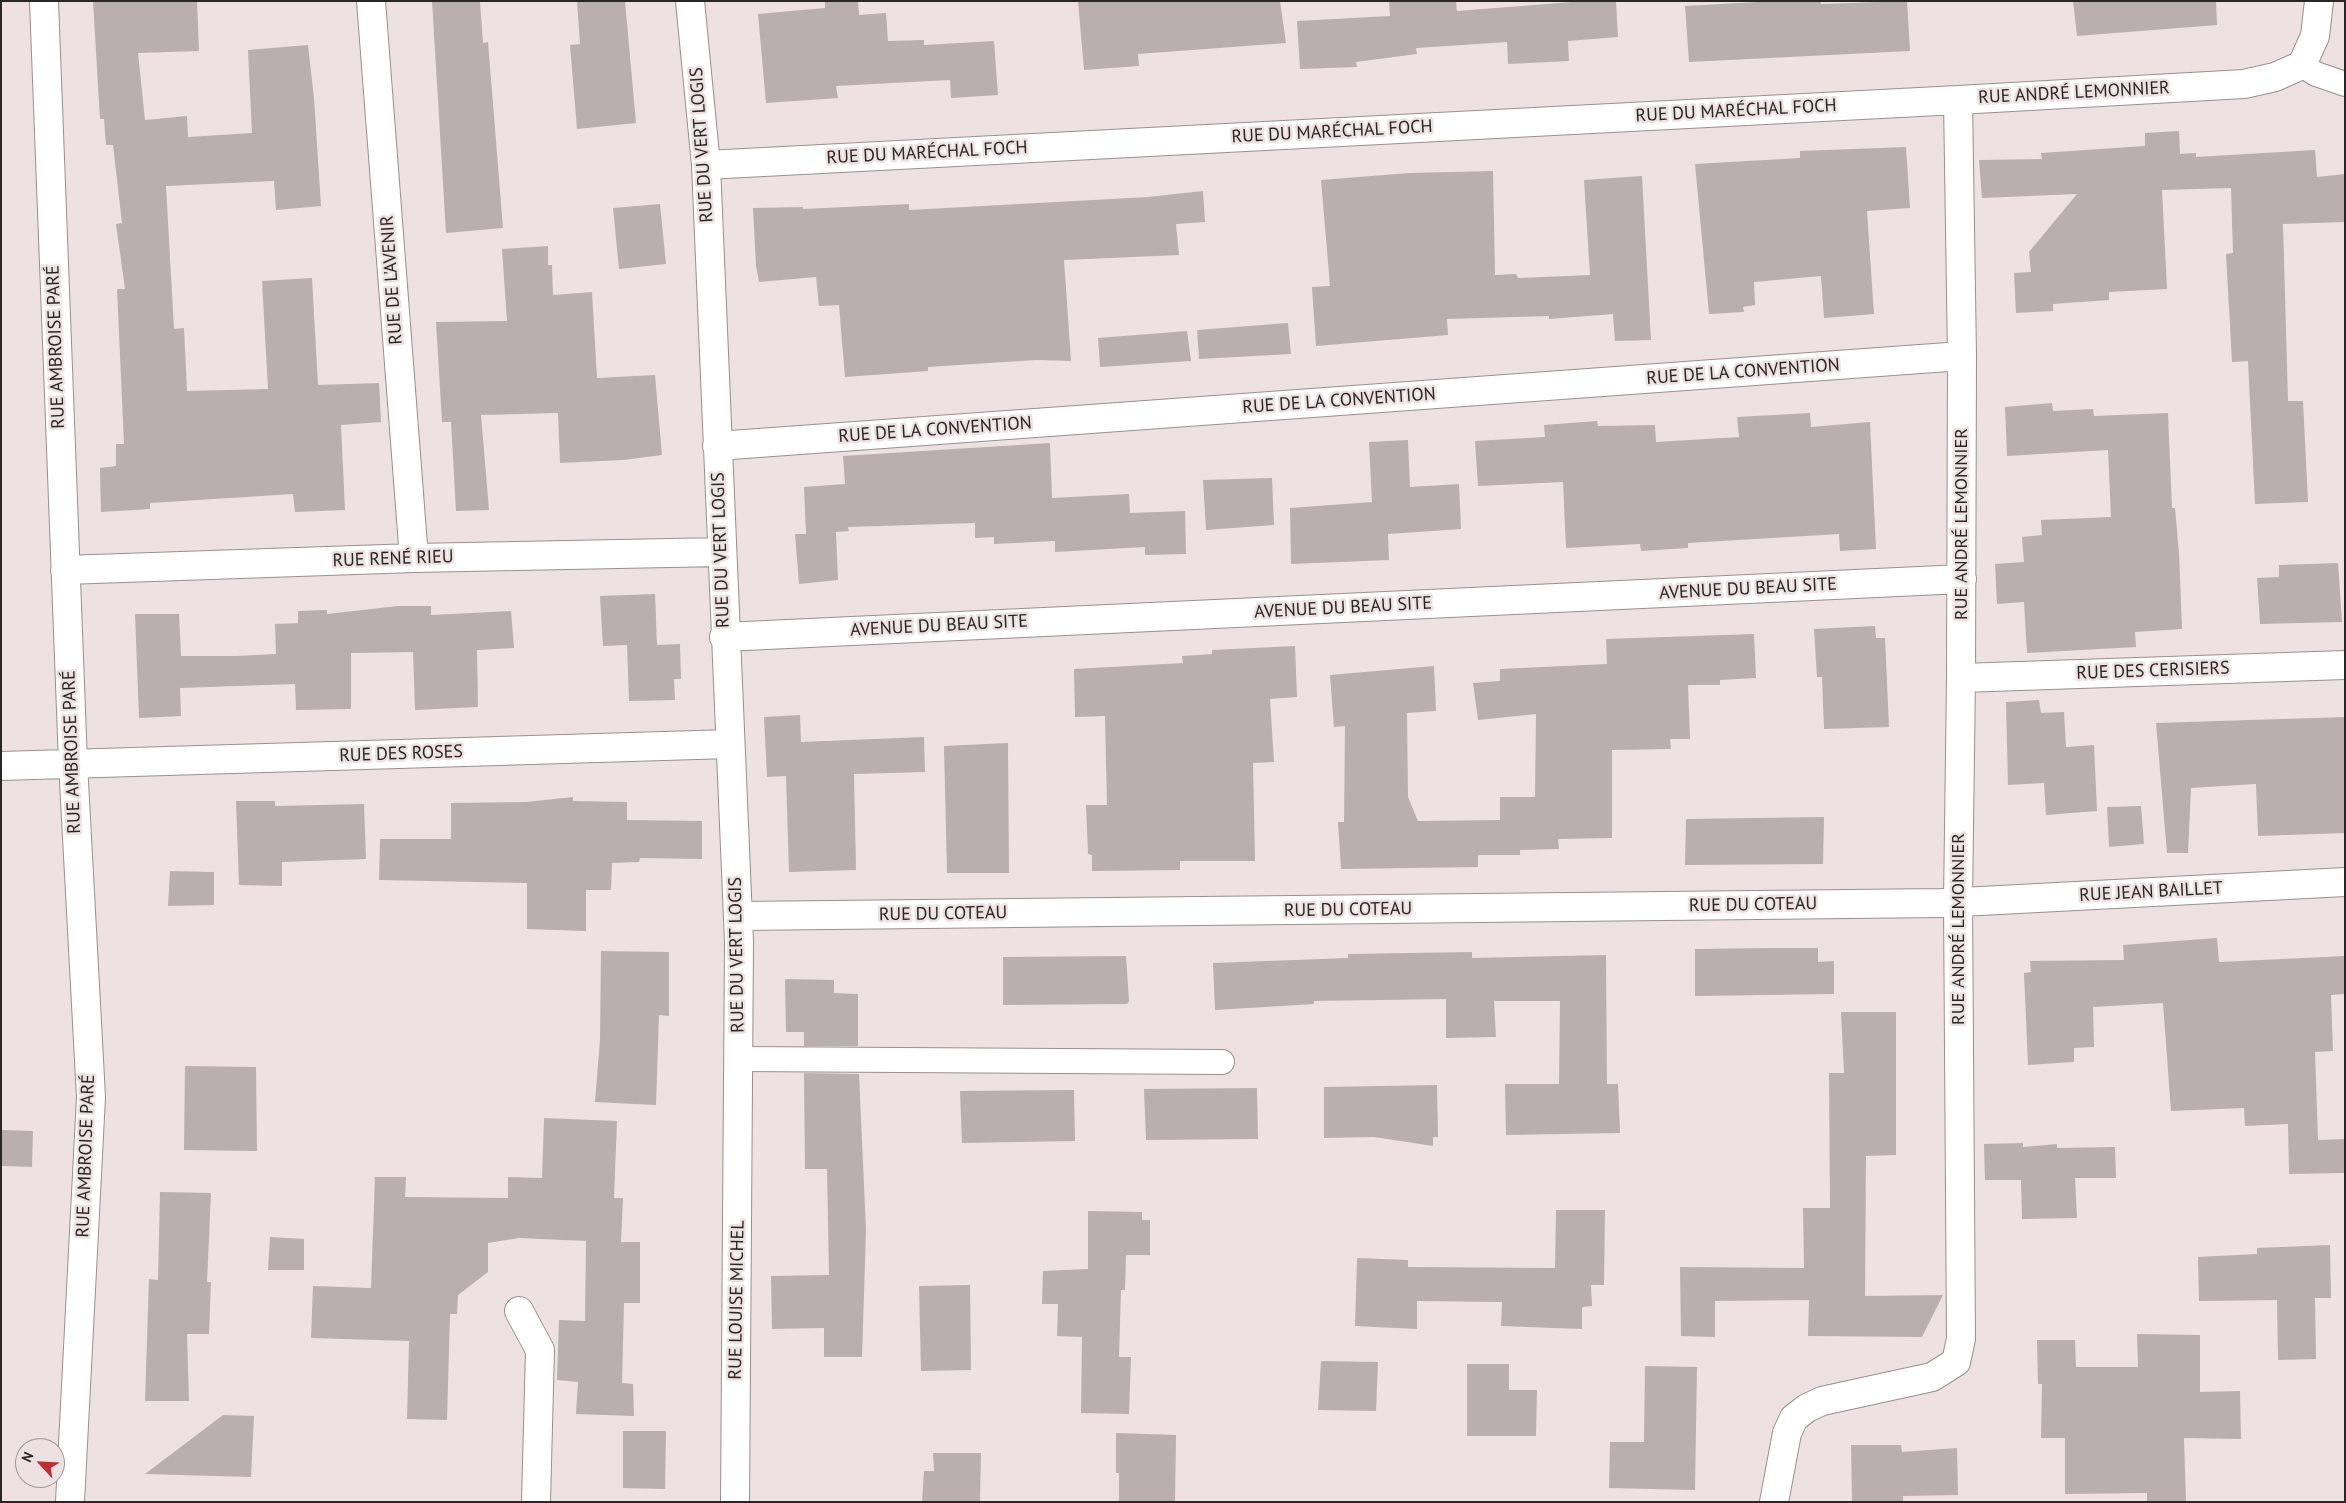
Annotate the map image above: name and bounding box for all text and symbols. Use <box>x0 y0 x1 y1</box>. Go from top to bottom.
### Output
street label: RUE DU VERT LOGIS <box>686 67 718 223</box>
street label: RUE ANDRÉ LEMONNIER <box>1978 77 2170 109</box>
street label: RUE DU MARÉCHAL FOCH <box>1635 95 1837 127</box>
street label: RUE DU MARÉCHAL FOCH <box>1231 116 1433 148</box>
street label: RUE DU MARÉCHAL FOCH <box>826 137 1028 169</box>
street label: RUE DE L'AVENIR <box>377 215 407 345</box>
street label: RUE AMBROISE PARÉ <box>42 265 70 429</box>
street label: RUE DE LA CONVENTION <box>1646 354 1840 390</box>
street label: RUE DE LA CONVENTION <box>1242 383 1436 419</box>
street label: RUE DE LA CONVENTION <box>838 412 1032 448</box>
street label: RUE ANDRÉ LEMONNIER <box>1951 428 1973 620</box>
street label: RUE DU VERT LOGIS <box>707 472 735 628</box>
street label: RUE RENÉ RIEU <box>332 546 454 572</box>
street label: AVENUE DU BEAU SITE <box>1659 574 1837 604</box>
street label: AVENUE DU BEAU SITE <box>1254 593 1432 623</box>
street label: AVENUE DU BEAU SITE <box>850 611 1028 641</box>
street label: RUE DES CERISIERS <box>2076 658 2230 684</box>
street label: RUE AMBROISE PARÉ <box>58 670 86 834</box>
street label: RUE DES ROSES <box>339 741 463 767</box>
street label: RUE ANDRÉ LEMONNIER <box>1948 833 1970 1025</box>
street label: RUE DU VERT LOGIS <box>725 877 749 1033</box>
street label: RUE JEAN BAILLET <box>2079 877 2223 907</box>
street label: RUE DU COTEAU <box>1689 893 1817 917</box>
street label: RUE DU COTEAU <box>1284 898 1412 922</box>
street label: RUE DU COTEAU <box>879 902 1007 926</box>
street label: RUE AMBROISE PARÉ <box>72 1074 100 1238</box>
street label: RUE LOUISE MICHEL <box>725 1220 749 1380</box>
north arrow <box>15 1438 65 1488</box>
text: N <box>17 1449 37 1465</box>

